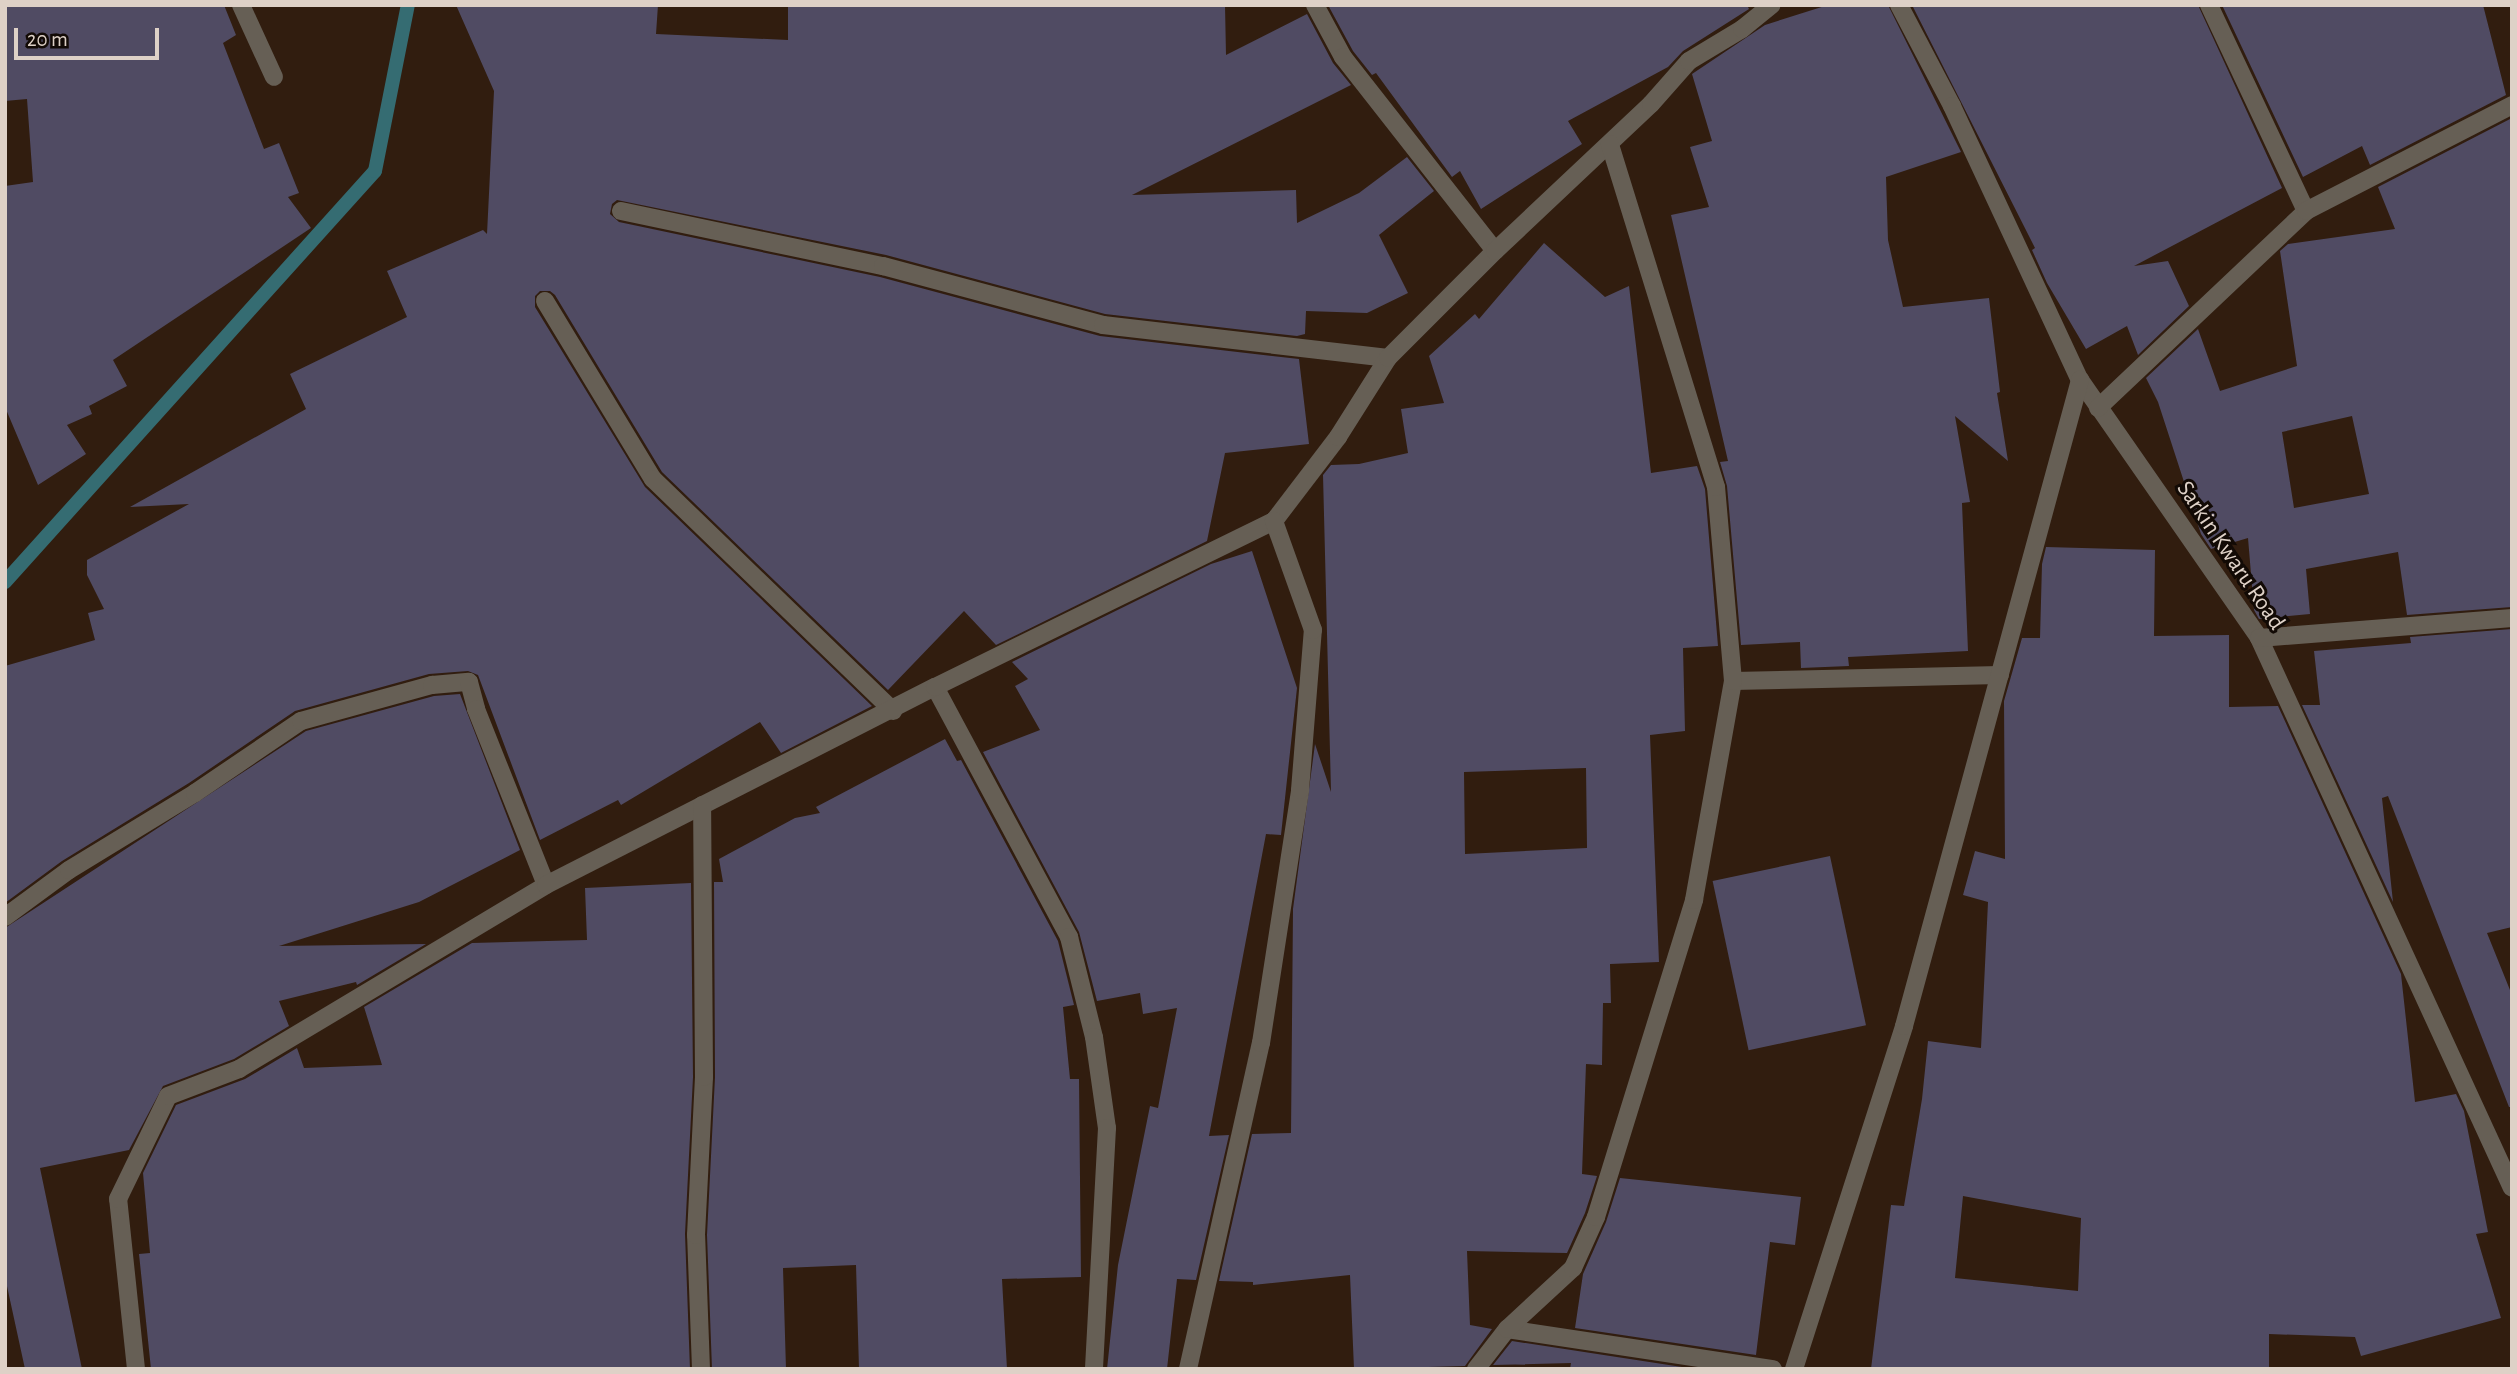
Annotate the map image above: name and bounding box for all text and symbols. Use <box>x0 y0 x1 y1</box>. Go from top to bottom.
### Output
scale bar <box>18 14 163 58</box>
text: 20 m <box>27 29 68 50</box>
street label: Sarkin Kwaru Road <box>2170 476 2290 636</box>

